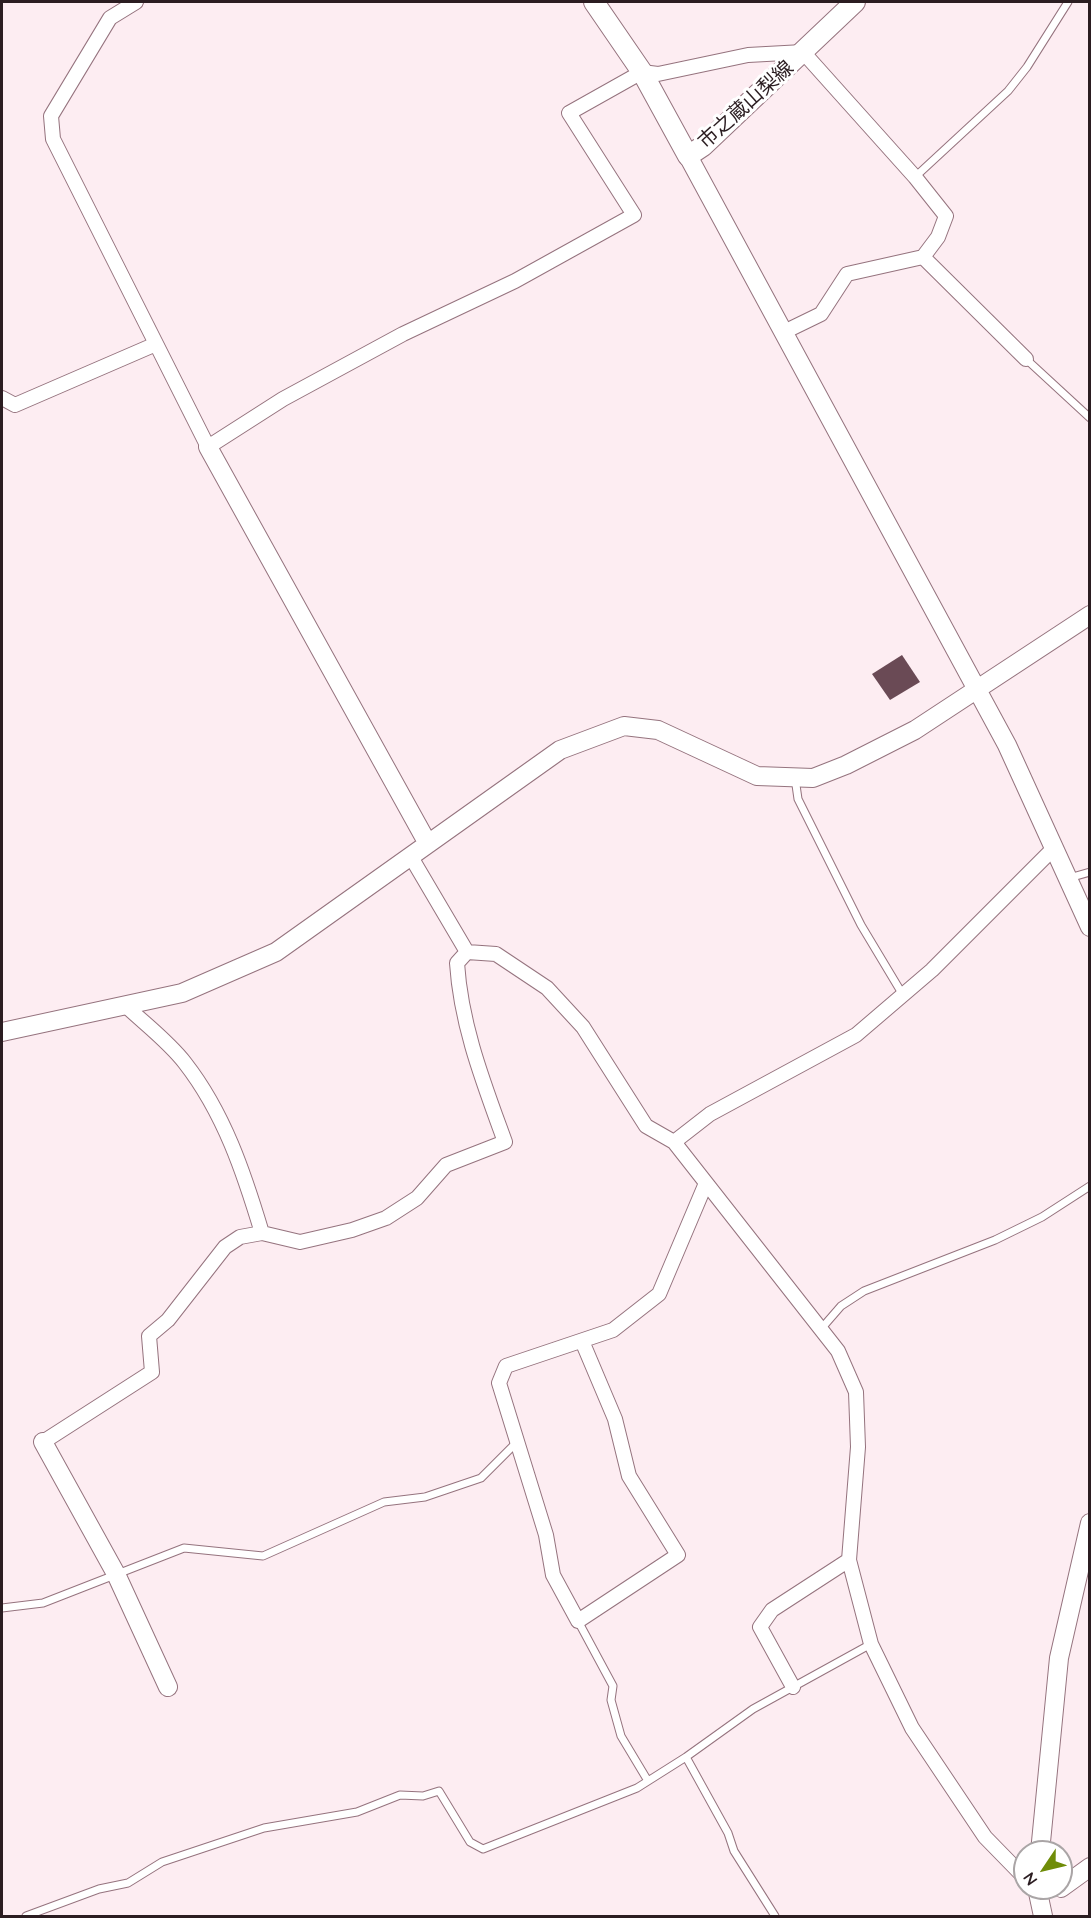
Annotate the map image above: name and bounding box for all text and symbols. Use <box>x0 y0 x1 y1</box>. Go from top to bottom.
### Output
street label: 市之蔵山梨線 <box>693 56 799 154</box>
north arrow <box>1013 1840 1073 1900</box>
text: N <box>1018 1869 1041 1890</box>

